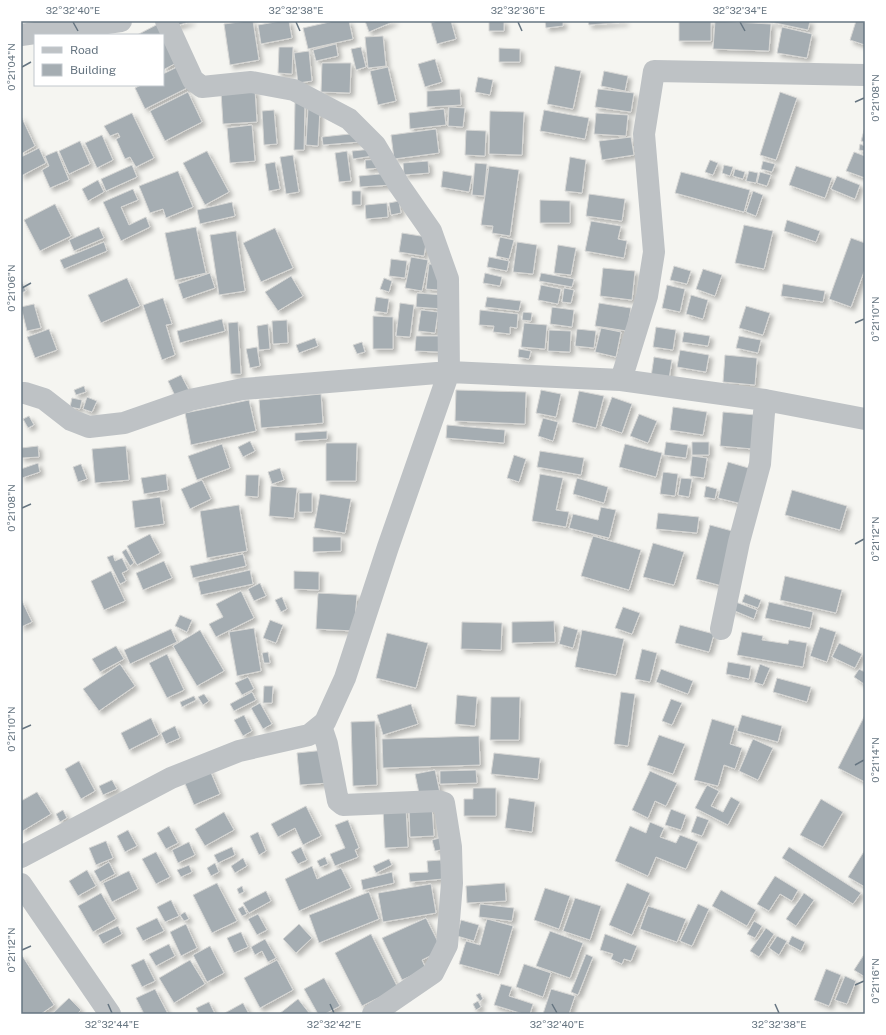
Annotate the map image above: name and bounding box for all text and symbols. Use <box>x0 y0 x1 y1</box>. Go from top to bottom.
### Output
text: 32°32'40"E <box>46 4 100 16</box>
text: 32°32'38"E <box>269 4 323 16</box>
text: 32°32'36"E <box>491 4 545 16</box>
text: 32°32'34"E <box>713 4 767 16</box>
legend <box>34 34 164 86</box>
text: 0°21'04"N <box>5 43 17 91</box>
text: Road <box>70 43 98 57</box>
text: Building <box>70 63 116 77</box>
text: 0°21'08"N <box>869 74 881 122</box>
text: 0°21'06"N <box>5 264 17 312</box>
text: 0°21'10"N <box>869 296 881 342</box>
text: 0°21'08"N <box>5 484 17 532</box>
text: 0°21'12"N <box>869 516 881 562</box>
text: 0°21'10"N <box>5 706 17 752</box>
text: 0°21'14"N <box>869 737 881 783</box>
text: 0°21'12"N <box>5 927 17 973</box>
text: 0°21'16"N <box>869 958 881 1004</box>
text: 32°32'44"E <box>85 1018 139 1030</box>
text: 32°32'42"E <box>307 1018 361 1030</box>
text: 32°32'40"E <box>530 1018 584 1030</box>
text: 32°32'38"E <box>752 1018 806 1030</box>

